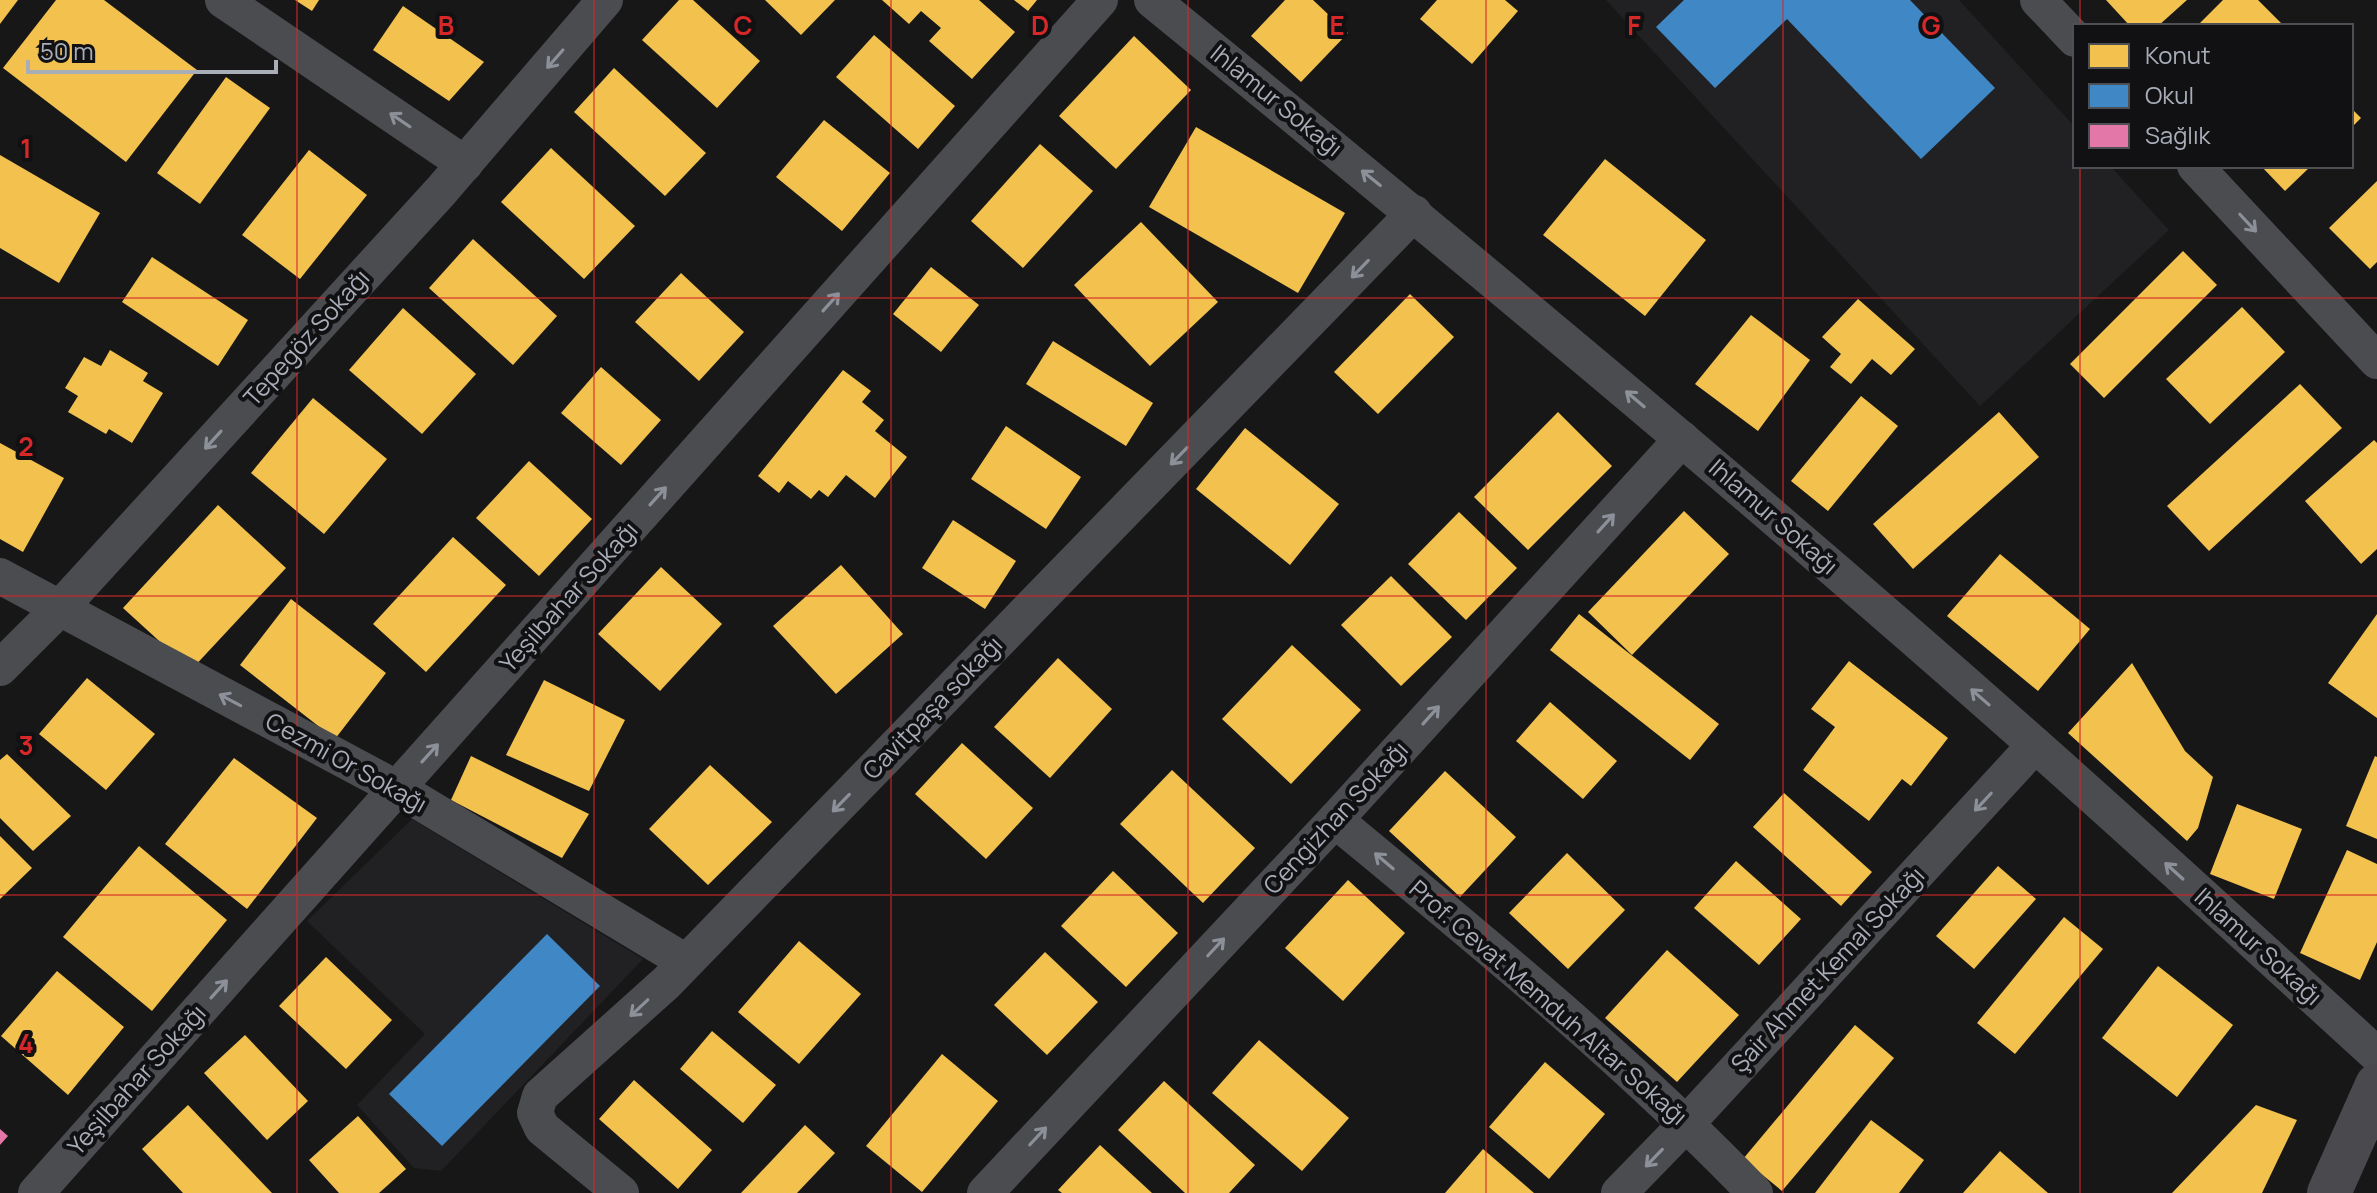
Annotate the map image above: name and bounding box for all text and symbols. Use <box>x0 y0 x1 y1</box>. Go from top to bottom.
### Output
text: B <box>438 7 454 43</box>
text: C <box>733 7 753 43</box>
text: D <box>1031 7 1049 43</box>
text: E <box>1329 7 1345 43</box>
text: F <box>1627 7 1641 43</box>
text: G <box>1921 7 1941 43</box>
scale bar <box>28 24 276 74</box>
legend <box>2073 24 2353 168</box>
text: 50 m <box>40 34 94 67</box>
street label: Ihlamur Sokağı <box>1204 36 1350 163</box>
text: Konut <box>2145 38 2211 71</box>
one-way arrow <box>546 49 564 69</box>
text: Okul <box>2145 78 2194 111</box>
one-way arrow <box>390 112 412 128</box>
text: Sağlık <box>2145 118 2212 151</box>
text: 1 <box>20 130 32 166</box>
one-way arrow <box>1361 170 1382 187</box>
one-way arrow <box>2239 213 2258 233</box>
one-way arrow <box>1351 259 1370 278</box>
street label: Tepegöz Sokağı <box>235 261 376 413</box>
one-way arrow <box>822 293 840 313</box>
one-way arrow <box>1625 390 1646 408</box>
text: 2 <box>18 428 34 464</box>
one-way arrow <box>204 430 222 450</box>
one-way arrow <box>1169 446 1188 466</box>
street label: Ihlamur Sokağı <box>1702 451 1846 581</box>
one-way arrow <box>649 487 667 507</box>
one-way arrow <box>1597 513 1616 533</box>
street label: Yeşilbahar Sokağı <box>491 514 644 678</box>
street label: Cavitpaşa sokağı <box>855 628 1009 786</box>
one-way arrow <box>1971 688 1991 706</box>
one-way arrow <box>219 691 243 707</box>
street label: Cezmi Or Sokağı <box>260 704 433 820</box>
one-way arrow <box>1421 705 1440 725</box>
text: 3 <box>18 727 34 763</box>
street label: Cengizhan Sokağı <box>1255 733 1415 901</box>
one-way arrow <box>421 744 439 764</box>
one-way arrow <box>1974 792 1992 812</box>
one-way arrow <box>832 793 851 812</box>
one-way arrow <box>1374 852 1395 870</box>
street label: Şair Ahmet Kemal Sokağı <box>1723 859 1931 1079</box>
one-way arrow <box>2164 861 2184 880</box>
street label: Prof. Cevat Memduh Altar Sokağı <box>1403 872 1695 1132</box>
street label: Ihlamur Sokağı <box>2188 880 2330 1012</box>
one-way arrow <box>1206 937 1225 957</box>
one-way arrow <box>210 979 228 999</box>
street label: Yeşilbahar Sokağı <box>59 997 212 1161</box>
one-way arrow <box>630 998 649 1017</box>
text: 4 <box>18 1025 34 1061</box>
one-way arrow <box>1028 1127 1047 1146</box>
one-way arrow <box>1645 1148 1664 1167</box>

